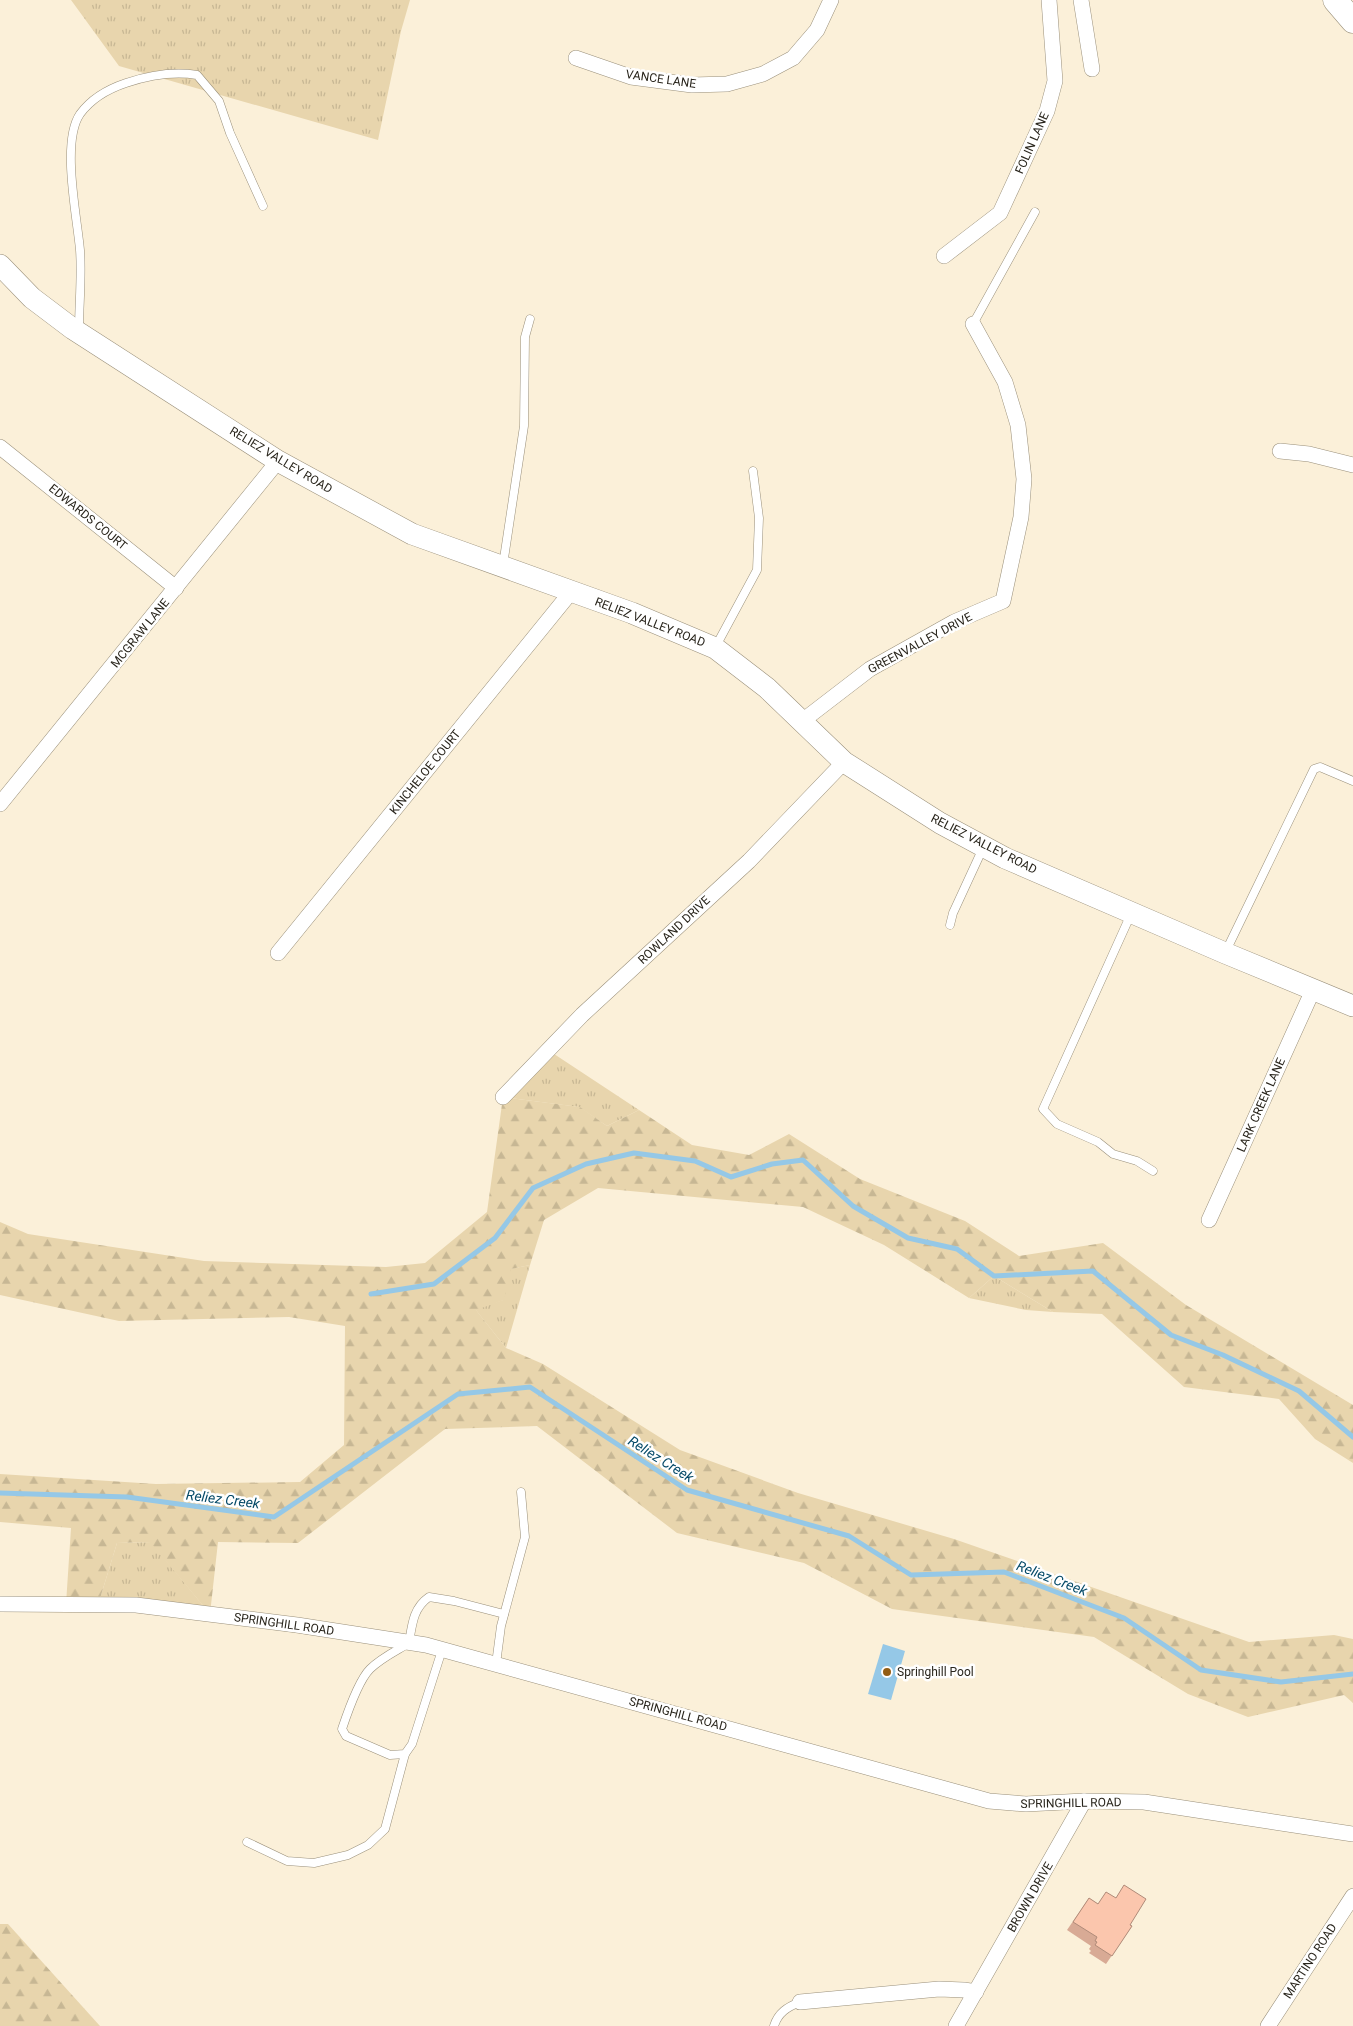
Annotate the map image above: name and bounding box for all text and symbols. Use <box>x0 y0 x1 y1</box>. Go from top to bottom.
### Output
street label: VANCE LANE <box>625 67 697 91</box>
street label: FOLIN LANE <box>1012 110 1052 176</box>
street label: RELIEZ VALLEY ROAD <box>227 424 335 496</box>
street label: EDWARDS COURT <box>46 481 130 553</box>
street label: RELIEZ VALLEY ROAD <box>593 594 707 650</box>
street label: MCGRAW LANE <box>108 596 172 670</box>
street label: GREENVALLEY DRIVE <box>866 610 975 676</box>
street label: KINCHELOE COURT <box>387 727 463 817</box>
street label: RELIEZ VALLEY ROAD <box>929 811 1039 877</box>
street label: ROWLAND DRIVE <box>635 893 713 967</box>
street label: LARK CREEK LANE <box>1234 1056 1288 1154</box>
water label: Reliez Creek <box>625 1433 698 1486</box>
water label: Reliez Creek <box>185 1487 262 1512</box>
water label: Reliez Creek <box>1015 1557 1091 1599</box>
street label: SPRINGHILL ROAD <box>233 1610 335 1638</box>
place label: Springhill Pool <box>897 1665 974 1679</box>
marker: Springhill Pool <box>881 1666 893 1678</box>
street label: SPRINGHILL ROAD <box>627 1694 729 1734</box>
street label: SPRINGHILL ROAD <box>1020 1795 1122 1811</box>
street label: BROWN DRIVE <box>1004 1859 1056 1934</box>
street label: MARTINO ROAD <box>1280 1921 1340 2001</box>

